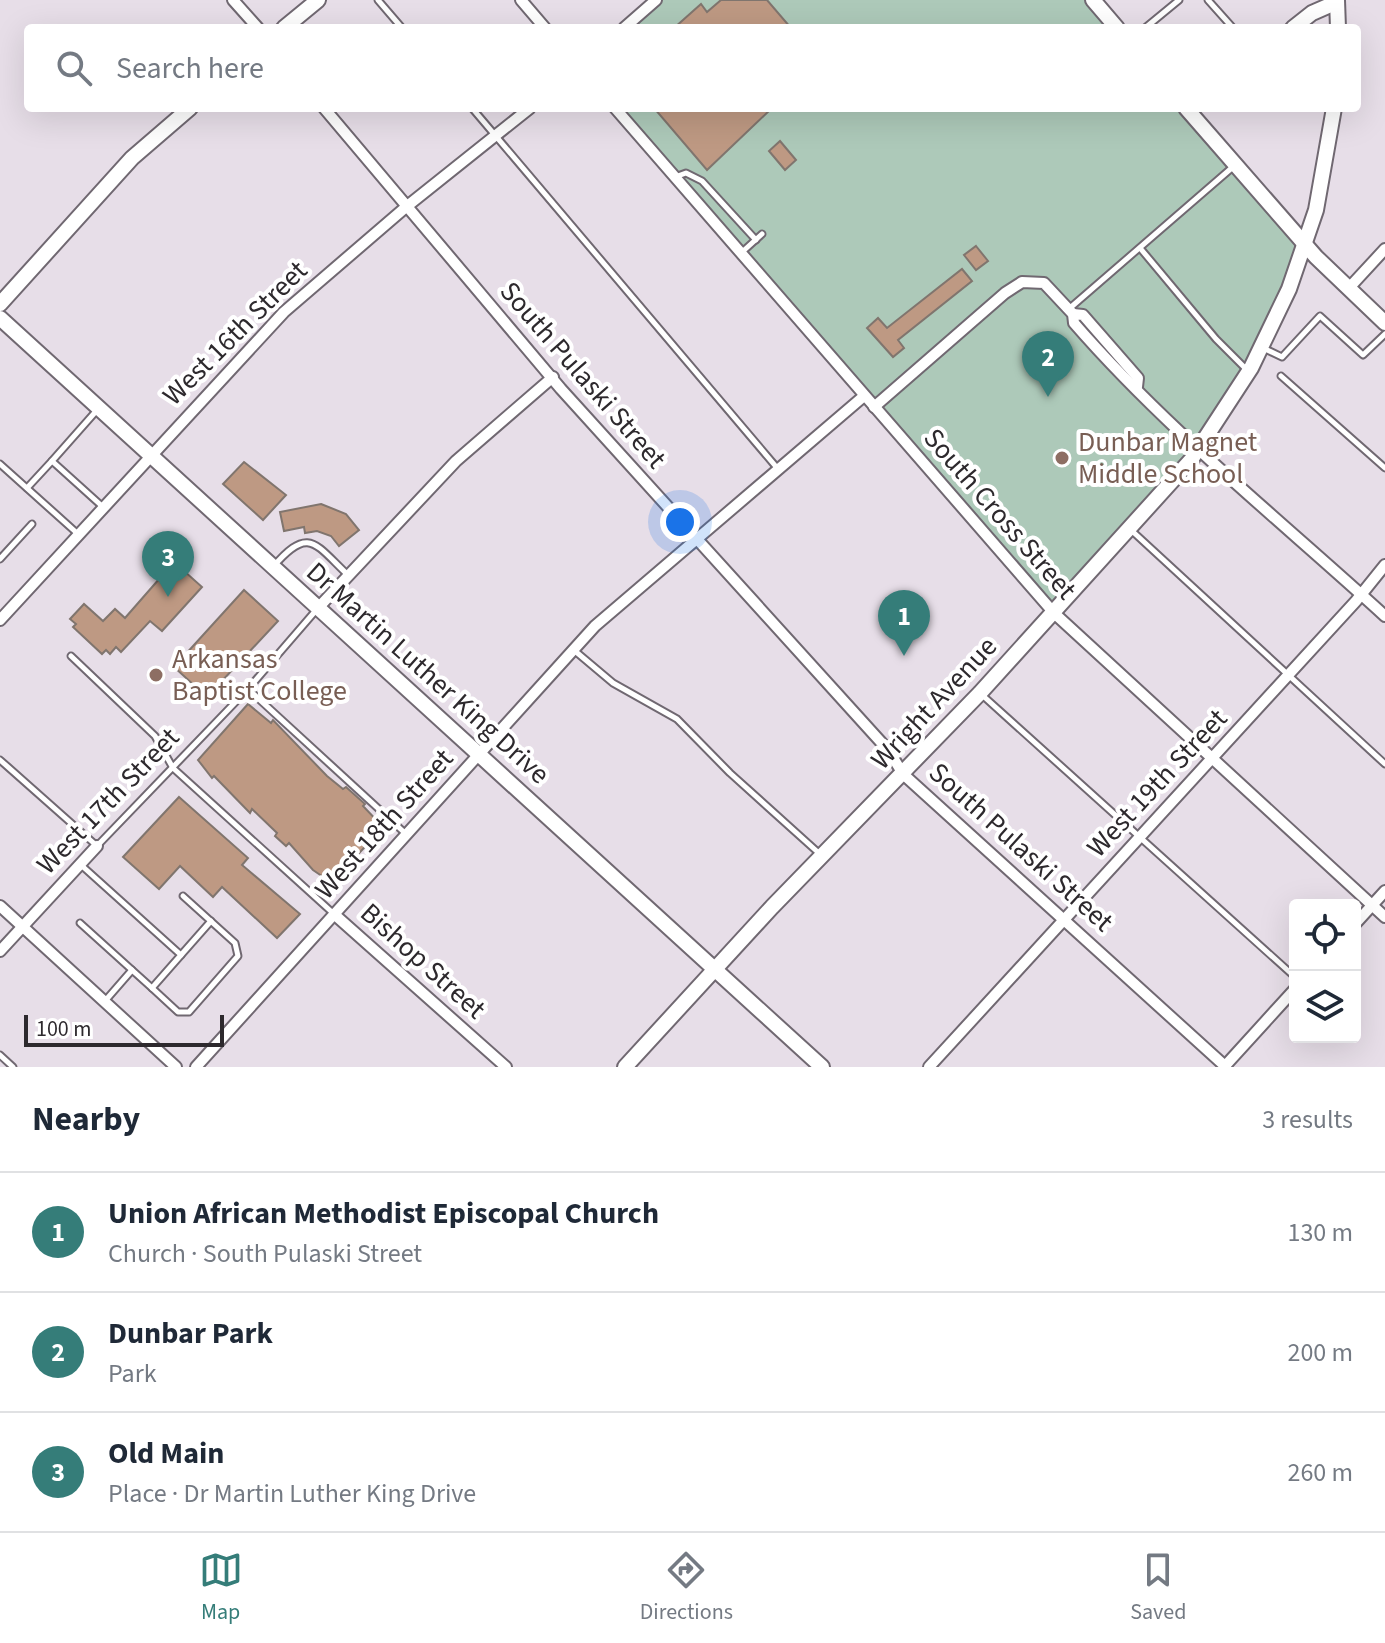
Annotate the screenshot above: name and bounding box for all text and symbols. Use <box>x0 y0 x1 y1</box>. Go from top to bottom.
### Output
search box <box>24 24 1361 112</box>
icon: search <box>52 46 96 90</box>
text: Search here <box>116 47 264 90</box>
street label: West 16th Street <box>154 251 317 414</box>
street label: South Pulaski Street <box>490 273 676 478</box>
pin: 2 <box>1022 331 1074 397</box>
street label: South Cross Street <box>914 420 1086 609</box>
place label: Dunbar Magnet Middle School <box>1078 422 1258 494</box>
marker: Dunbar Magnet Middle School <box>1053 449 1071 467</box>
your location <box>660 502 700 542</box>
pin: 3 <box>142 531 194 597</box>
street label: Dr Martin Luther King Drive <box>297 553 559 793</box>
pin: 1 <box>878 590 930 656</box>
street label: Wright Avenue <box>862 627 1006 779</box>
place label: Arkansas Baptist College <box>172 639 347 711</box>
marker: Arkansas Baptist College <box>147 666 165 684</box>
street label: West 19th Street <box>1077 699 1237 866</box>
street label: West 17th Street <box>27 718 189 883</box>
street label: West 18th Street <box>305 739 463 908</box>
street label: South Pulaski Street <box>920 753 1123 941</box>
street label: Bishop Street <box>351 894 495 1029</box>
map controls <box>1289 899 1361 1043</box>
button: locate <box>1289 899 1361 971</box>
button: layers <box>1289 971 1361 1043</box>
scale bar <box>24 1011 224 1047</box>
text: 100 m <box>36 1013 91 1045</box>
text: Nearby <box>32 1095 140 1144</box>
text: 3 results <box>1262 1101 1353 1138</box>
text: Union African Methodist Episcopal Church <box>108 1192 659 1235</box>
text: 1 <box>51 1214 65 1251</box>
text: 130 m <box>1287 1214 1353 1251</box>
text: Church · South Pulaski Street <box>108 1235 422 1272</box>
text: Dunbar Park <box>108 1312 273 1355</box>
text: 2 <box>51 1334 65 1371</box>
text: 200 m <box>1287 1334 1353 1371</box>
text: Park <box>108 1355 157 1392</box>
text: Old Main <box>108 1432 224 1475</box>
text: 3 <box>51 1454 65 1491</box>
text: 260 m <box>1287 1454 1353 1491</box>
text: Place · Dr Martin Luther King Drive <box>108 1475 476 1512</box>
tab: Map <box>199 1548 243 1628</box>
tab: Directions <box>640 1548 733 1628</box>
tab: Saved <box>1130 1548 1186 1628</box>

